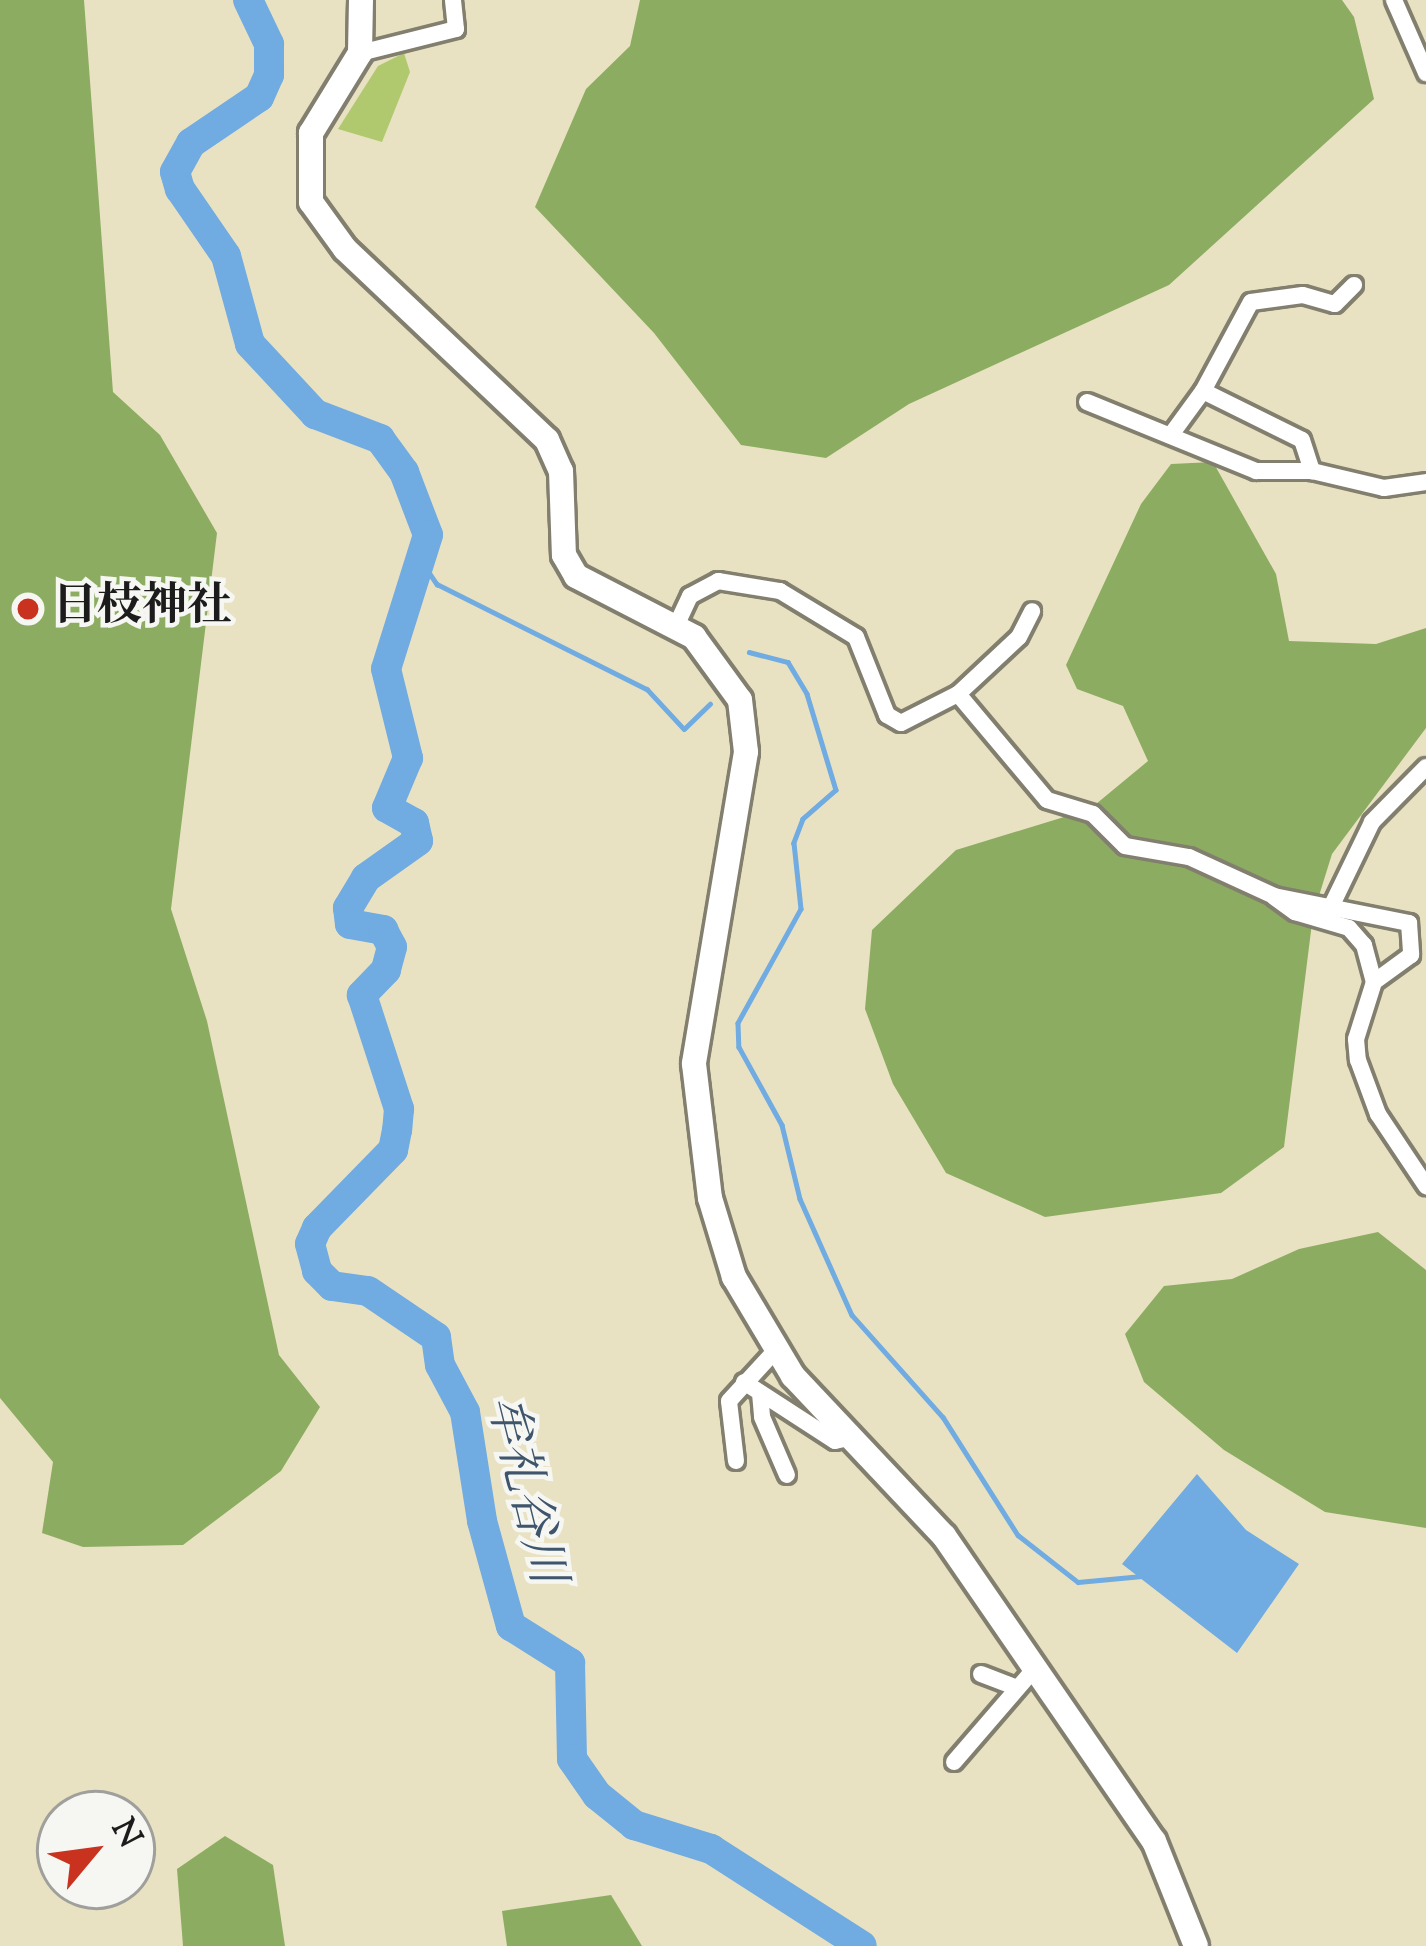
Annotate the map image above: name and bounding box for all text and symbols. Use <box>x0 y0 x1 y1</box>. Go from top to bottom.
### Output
place label: 日枝神社 <box>52 582 232 636</box>
marker: 日枝神社 <box>15 596 41 622</box>
water label: 牟礼谷川 <box>472 1390 574 1590</box>
north arrow <box>36 1790 156 1910</box>
text: N <box>97 1811 152 1857</box>

